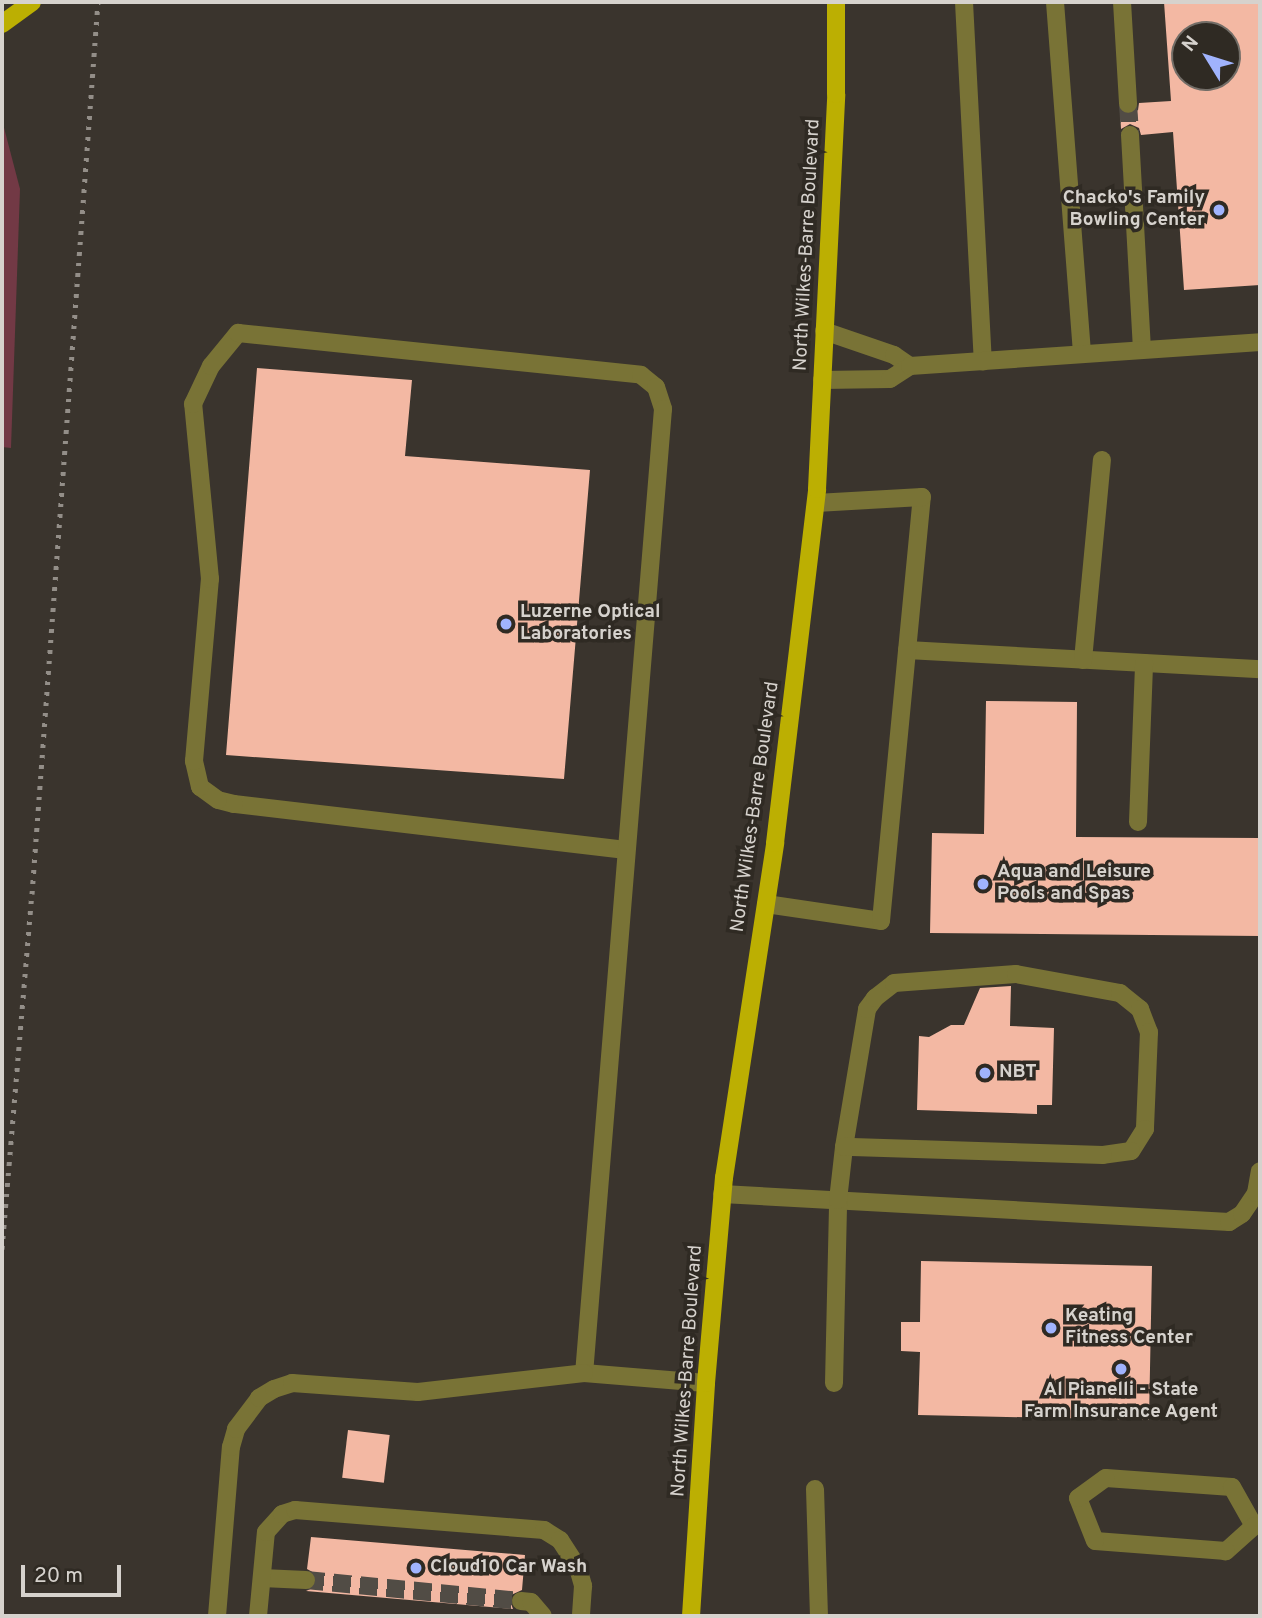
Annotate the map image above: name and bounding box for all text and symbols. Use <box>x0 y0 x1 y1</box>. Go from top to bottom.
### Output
north arrow <box>1171 21 1241 91</box>
text: N <box>1177 32 1205 57</box>
street label: North Wilkes-Barre Boulevard <box>790 118 826 372</box>
place label: Chacko's Family Bowling Center <box>1063 188 1205 232</box>
marker: Chacko's Family Bowling Center <box>1211 202 1227 218</box>
place label: Luzerne Optical Laboratories <box>520 602 660 646</box>
marker: Luzerne Optical Laboratories <box>498 616 514 632</box>
street label: North Wilkes-Barre Boulevard <box>727 680 785 934</box>
place label: Aqua and Leisure Pools and Spas <box>997 862 1151 906</box>
marker: Aqua and Leisure Pools and Spas <box>975 876 991 892</box>
place label: NBT <box>999 1062 1037 1084</box>
marker: NBT <box>977 1065 993 1081</box>
street label: North Wilkes-Barre Boulevard <box>668 1244 708 1498</box>
place label: Keating Fitness Center <box>1065 1306 1193 1350</box>
marker: Keating Fitness Center <box>1043 1320 1059 1336</box>
marker: Al Pianelli - State Farm Insurance Agent <box>1113 1361 1129 1377</box>
place label: Al Pianelli - State Farm Insurance Agent <box>1024 1380 1218 1424</box>
scale bar <box>24 1552 124 1596</box>
place label: Cloud10 Car Wash <box>430 1557 587 1579</box>
marker: Cloud10 Car Wash <box>408 1560 424 1576</box>
text: 20 m <box>34 1563 83 1590</box>

